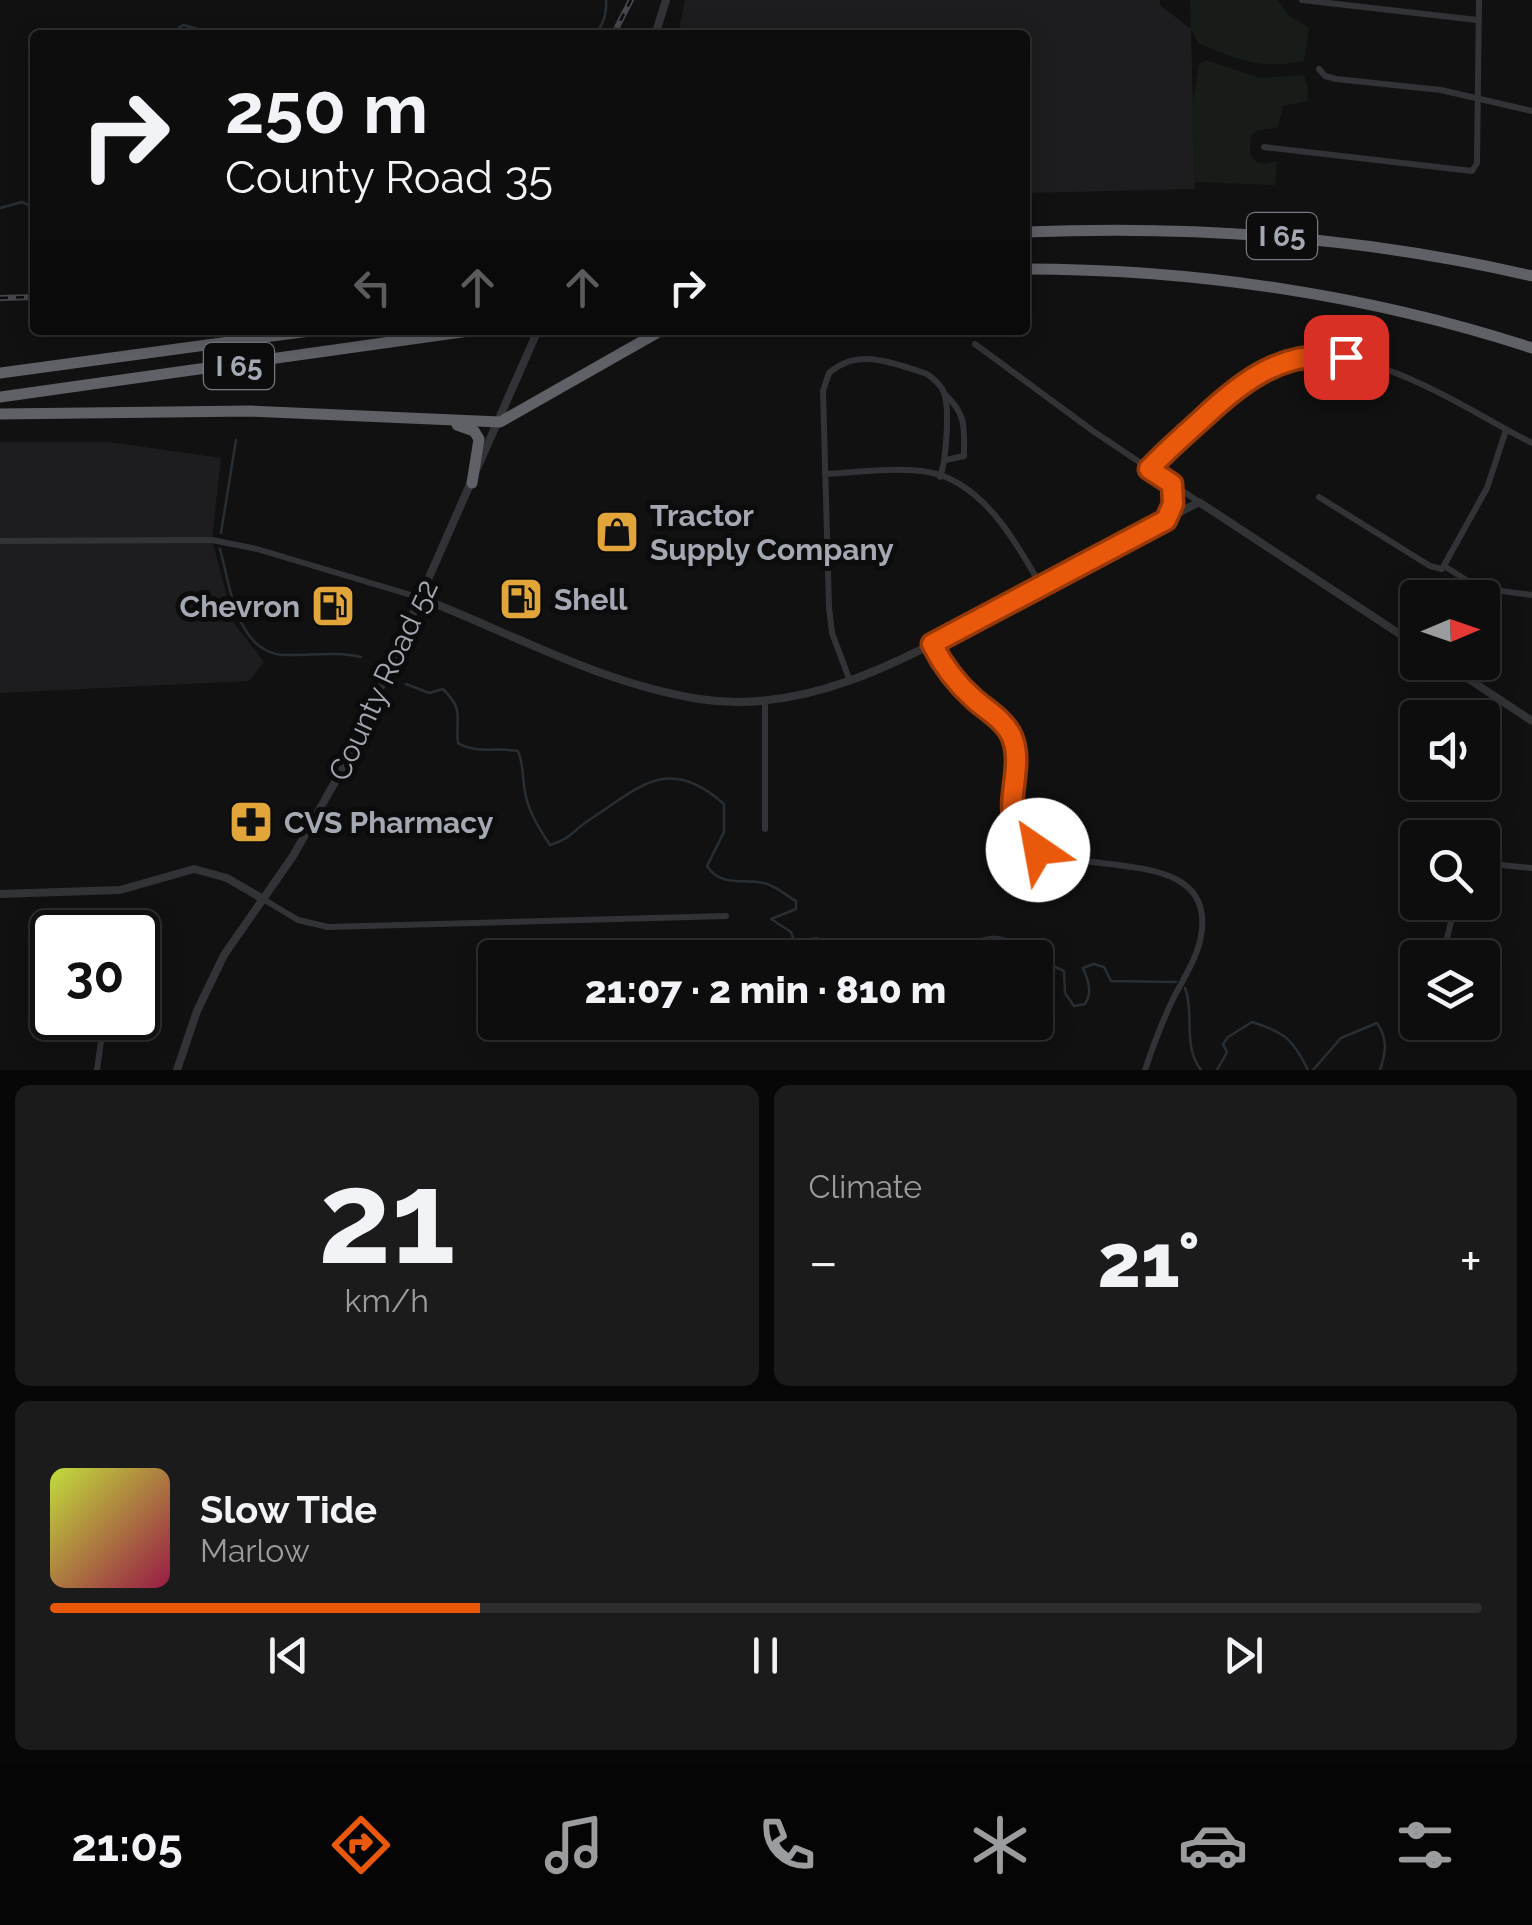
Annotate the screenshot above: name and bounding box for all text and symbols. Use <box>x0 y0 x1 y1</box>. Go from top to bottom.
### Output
text: 250 m <box>225 67 428 149</box>
icon: right <box>60 70 190 200</box>
text: County Road 35 <box>225 151 553 204</box>
road number: I 65 <box>1247 213 1317 259</box>
icon: left <box>345 260 400 315</box>
icon: ahead <box>450 260 505 315</box>
icon: ahead <box>555 260 610 315</box>
icon: right <box>660 260 715 315</box>
pin <box>1304 315 1389 400</box>
icon: arrive <box>1319 330 1374 385</box>
road number: I 65 <box>204 343 274 389</box>
place label: Tractor Supply Company <box>650 498 894 567</box>
shop icon: Tractor Supply Company <box>594 509 640 555</box>
street label: County Road 52 <box>321 574 445 786</box>
fuel station icon: Shell <box>498 576 544 622</box>
north arrow <box>1400 580 1500 680</box>
map controls <box>1400 580 1500 1040</box>
place label: Shell <box>554 582 628 617</box>
fuel station icon: Chevron <box>310 583 356 629</box>
place label: Chevron <box>180 589 300 624</box>
button: sound <box>1400 700 1500 800</box>
position arrow <box>986 798 1090 902</box>
pharmacy icon: CVS Pharmacy <box>228 799 274 845</box>
place label: CVS Pharmacy <box>284 805 494 840</box>
button: search <box>1400 820 1500 920</box>
speed limit sign: 30 <box>30 910 160 1040</box>
button: layers <box>1400 940 1500 1040</box>
text: 21:07 · 2 min · 810 m <box>585 967 946 1012</box>
text: 21 <box>318 1141 456 1293</box>
text: Climate <box>809 1168 922 1205</box>
text: 21° <box>1097 1216 1200 1305</box>
text: − <box>809 1229 838 1294</box>
text: + <box>1459 1229 1482 1294</box>
text: km/h <box>345 1282 429 1319</box>
text: Slow Tide <box>200 1487 377 1532</box>
text: Marlow <box>200 1532 310 1569</box>
icon: previous <box>261 1628 316 1683</box>
icon: pause <box>738 1628 793 1683</box>
icon: next <box>1216 1628 1271 1683</box>
icon: directions <box>326 1810 396 1880</box>
icon: music <box>539 1810 609 1880</box>
icon: phone <box>752 1810 822 1880</box>
icon: climate <box>965 1810 1035 1880</box>
icon: car <box>1178 1810 1248 1880</box>
icon: filters <box>1390 1810 1460 1880</box>
text: 21:05 <box>71 1819 183 1872</box>

